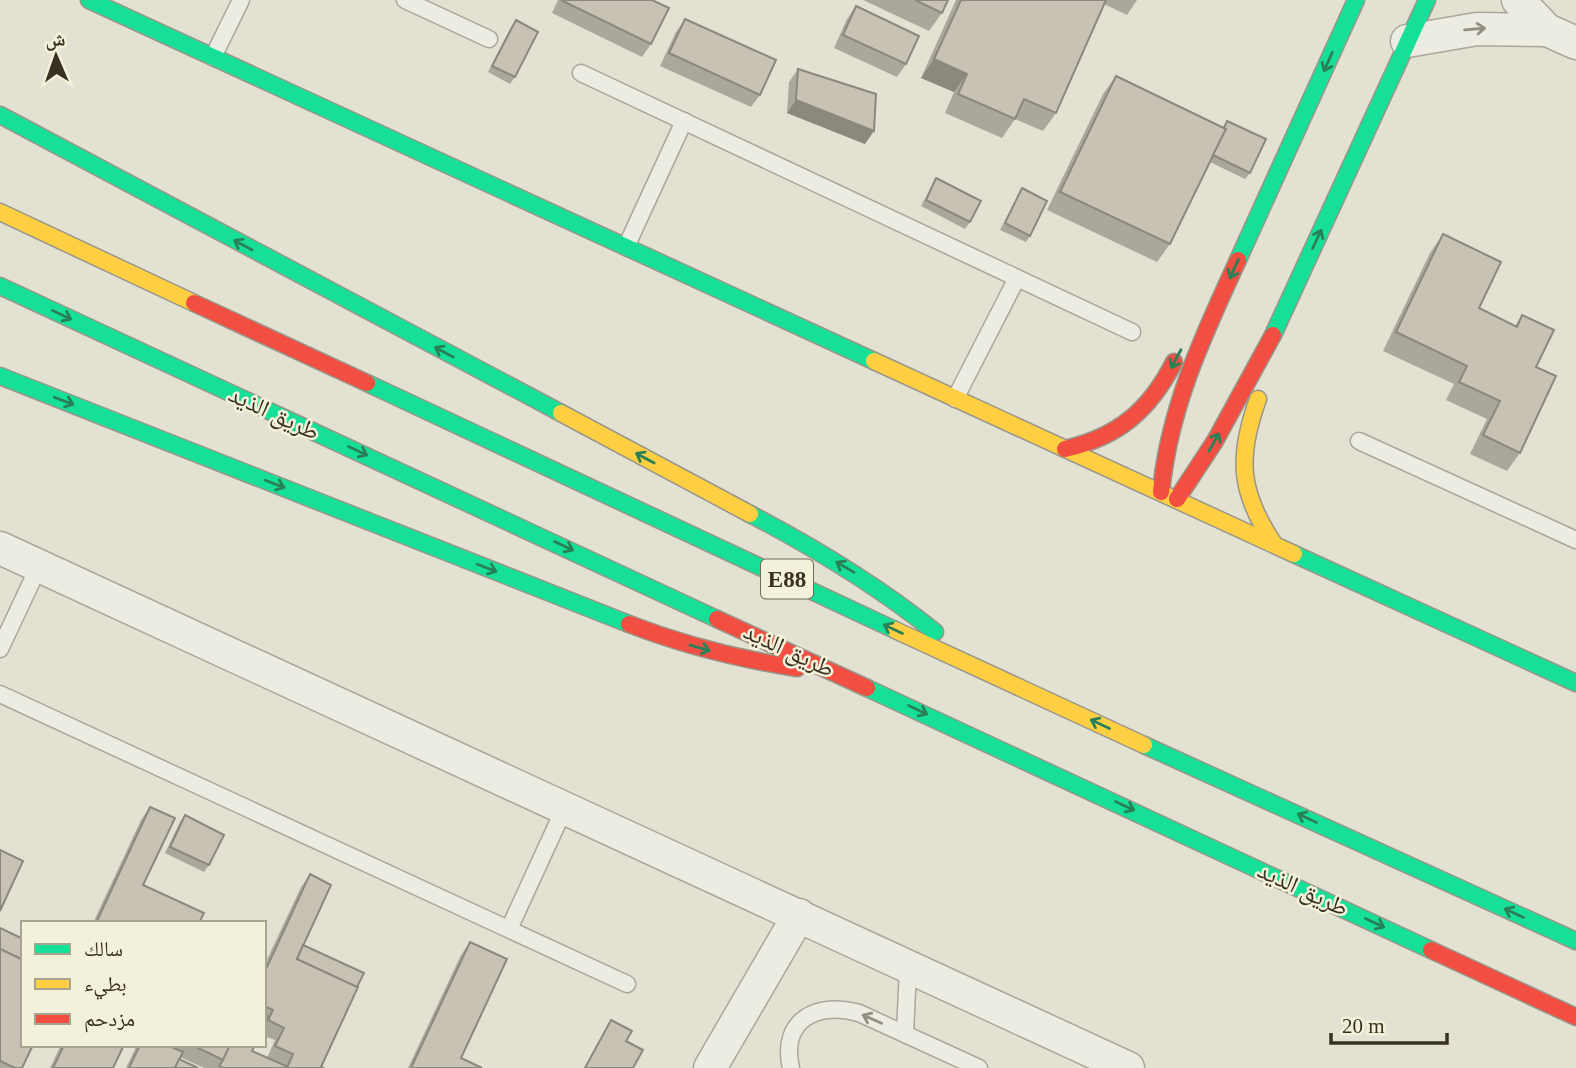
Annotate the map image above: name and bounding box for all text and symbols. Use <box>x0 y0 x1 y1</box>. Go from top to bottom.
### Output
north arrow <box>21 21 91 91</box>
one-way arrow <box>1463 22 1485 35</box>
text: ش <box>45 29 66 51</box>
one-way arrow <box>1321 51 1334 72</box>
one-way arrow <box>1310 229 1324 250</box>
one-way arrow <box>233 238 253 252</box>
one-way arrow <box>1227 258 1240 280</box>
one-way arrow <box>51 309 72 322</box>
one-way arrow <box>434 344 454 358</box>
one-way arrow <box>1169 348 1182 369</box>
street label: طريق الذيد <box>224 381 323 446</box>
one-way arrow <box>52 396 74 409</box>
one-way arrow <box>1208 432 1221 453</box>
one-way arrow <box>347 445 368 458</box>
one-way arrow <box>635 451 655 465</box>
one-way arrow <box>264 479 286 492</box>
one-way arrow <box>553 540 574 553</box>
road number: E88 <box>761 559 813 598</box>
one-way arrow <box>835 559 855 573</box>
one-way arrow <box>476 562 497 575</box>
street label: طريق الذيد <box>739 618 838 683</box>
one-way arrow <box>883 622 904 635</box>
one-way arrow <box>688 643 710 656</box>
one-way arrow <box>907 704 929 717</box>
one-way arrow <box>1090 717 1111 730</box>
one-way arrow <box>1113 800 1135 813</box>
one-way arrow <box>1297 811 1318 824</box>
street label: طريق الذيد <box>1253 857 1352 922</box>
one-way arrow <box>1504 906 1525 919</box>
one-way arrow <box>1364 917 1385 930</box>
legend <box>21 921 266 1047</box>
text: سالك <box>84 937 123 961</box>
text: بطيء <box>84 972 127 1000</box>
scale bar <box>1331 1002 1446 1046</box>
text: مزدحم <box>84 1007 135 1033</box>
one-way arrow <box>862 1012 883 1025</box>
text: 20 m <box>1342 1014 1385 1038</box>

